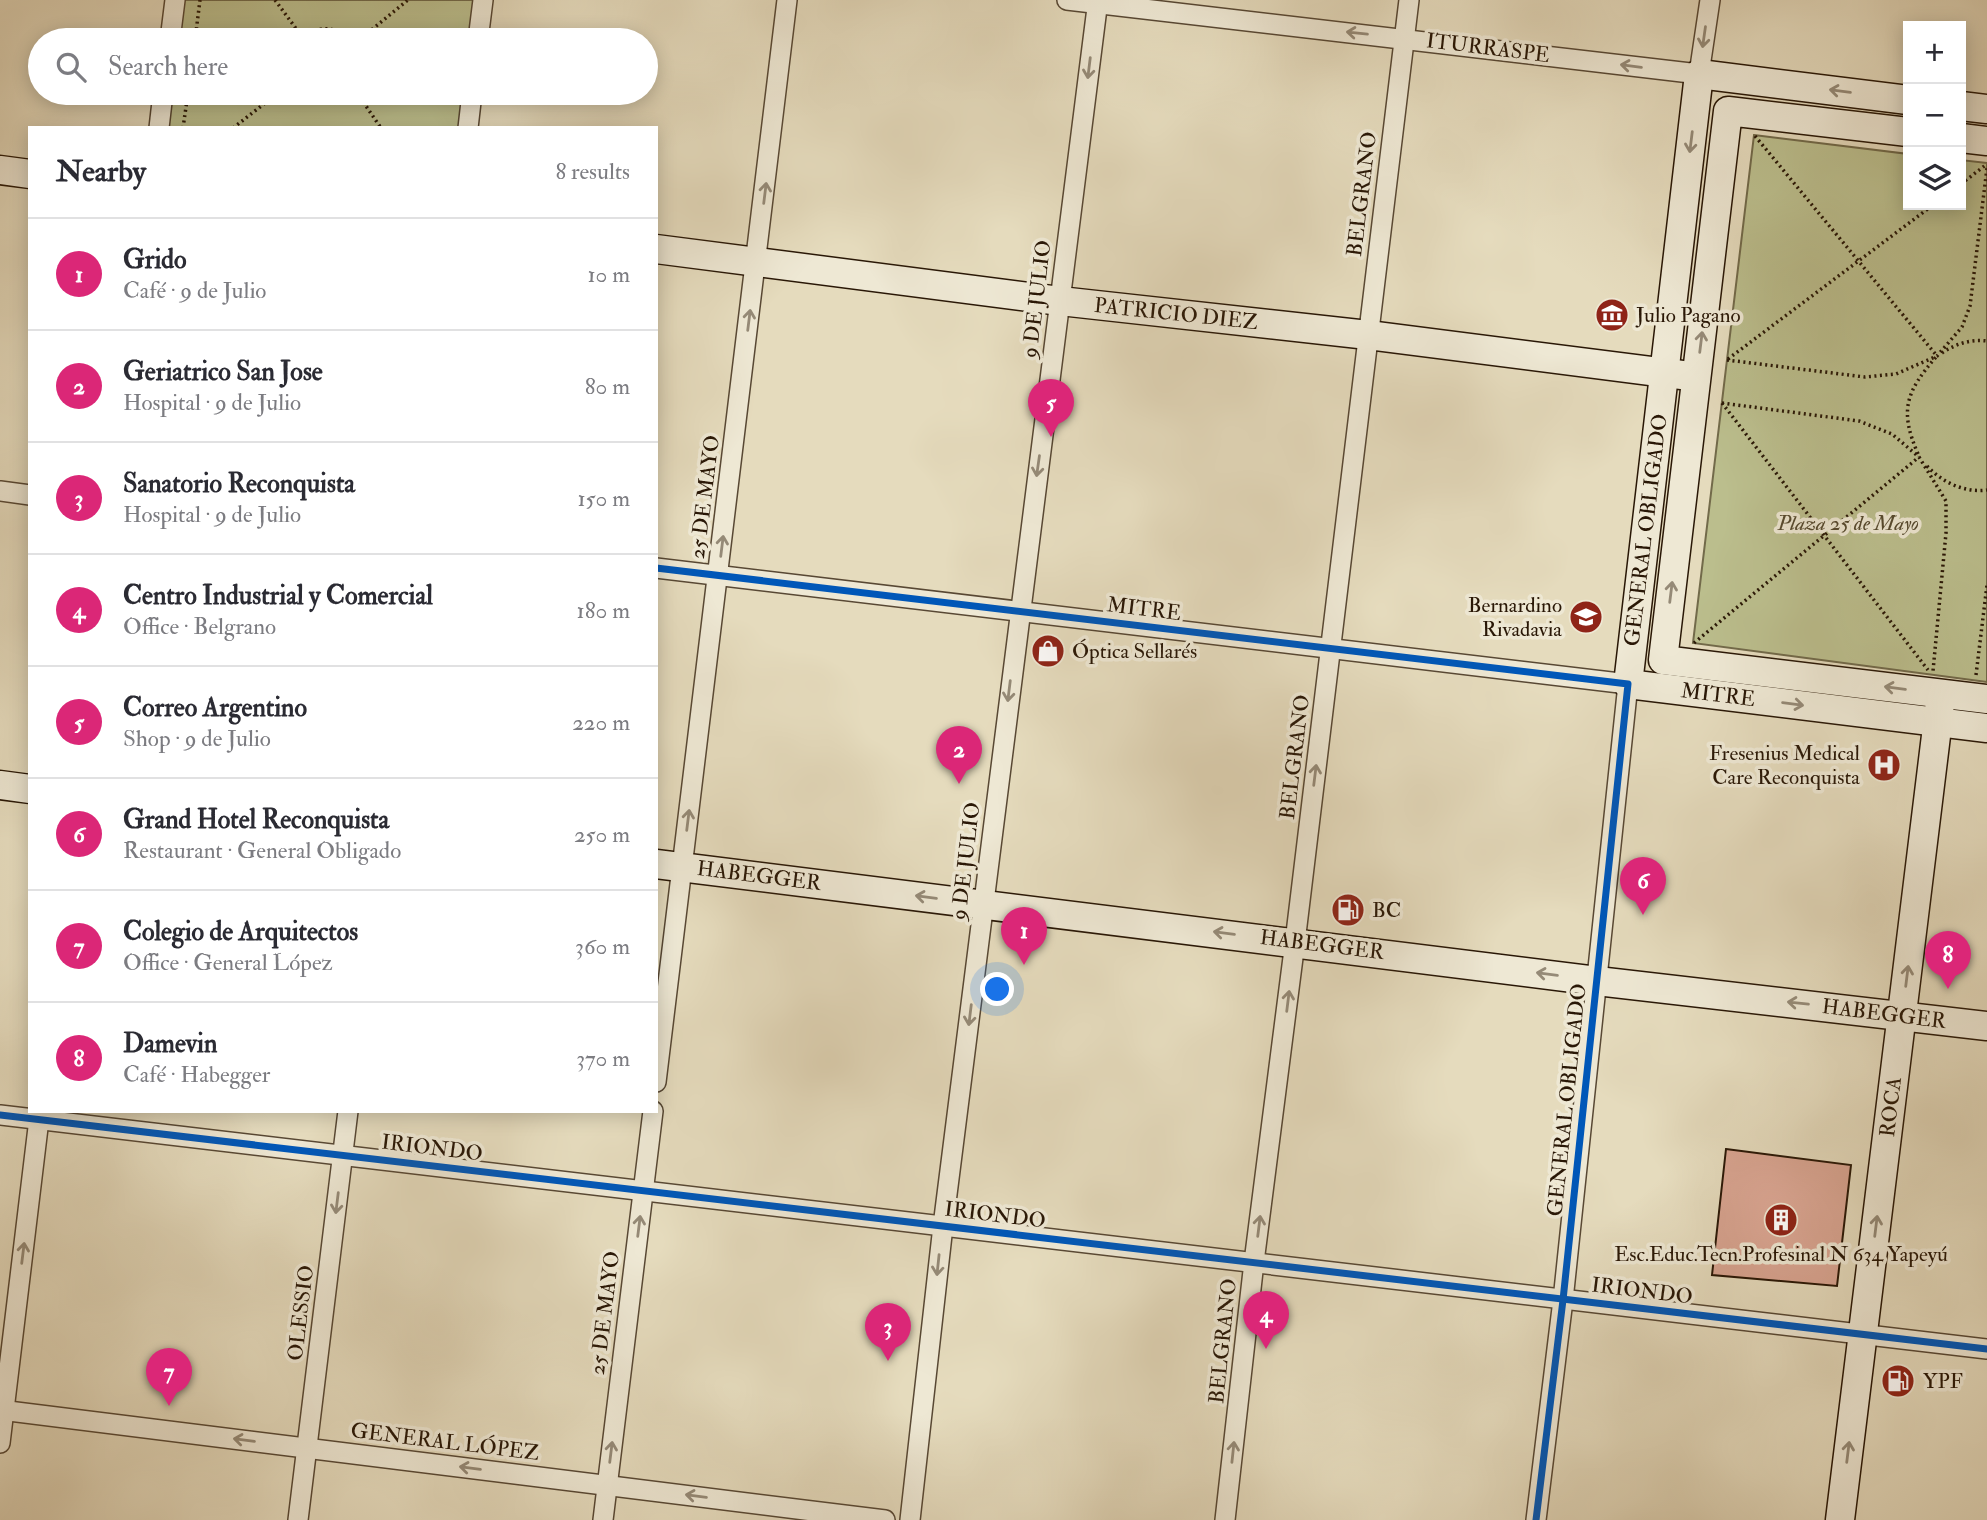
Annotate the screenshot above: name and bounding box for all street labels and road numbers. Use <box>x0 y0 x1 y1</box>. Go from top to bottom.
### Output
street label: ITURRASPE <box>1425 27 1551 69</box>
street label: BELGRANO <box>1341 130 1383 258</box>
street label: 9 DE JULIO <box>1016 239 1058 361</box>
street label: PATRICIO DIEZ <box>1093 292 1260 336</box>
street label: GENERAL OBLIGADO <box>1618 412 1674 648</box>
street label: 25 DE MAYO <box>684 434 726 560</box>
street label: MITRE <box>1105 591 1183 627</box>
street label: MITRE <box>1679 677 1757 713</box>
street label: BELGRANO <box>1274 693 1316 821</box>
street label: 9 DE JULIO <box>945 801 987 923</box>
street label: HABEGGER <box>695 855 824 897</box>
street label: HABEGGER <box>1258 924 1387 966</box>
street label: GENERAL OBLIGADO <box>1541 982 1593 1218</box>
street label: HABEGGER <box>1820 993 1949 1035</box>
street label: ROCA <box>1874 1075 1908 1139</box>
street label: IRIONDO <box>380 1128 484 1168</box>
street label: IRIONDO <box>943 1195 1047 1235</box>
street label: 25 DE MAYO <box>584 1250 626 1376</box>
street label: OLESSIO <box>282 1264 320 1362</box>
street label: IRIONDO <box>1590 1271 1694 1311</box>
street label: BELGRANO <box>1203 1277 1243 1405</box>
street label: GENERAL LÓPEZ <box>349 1417 541 1467</box>

